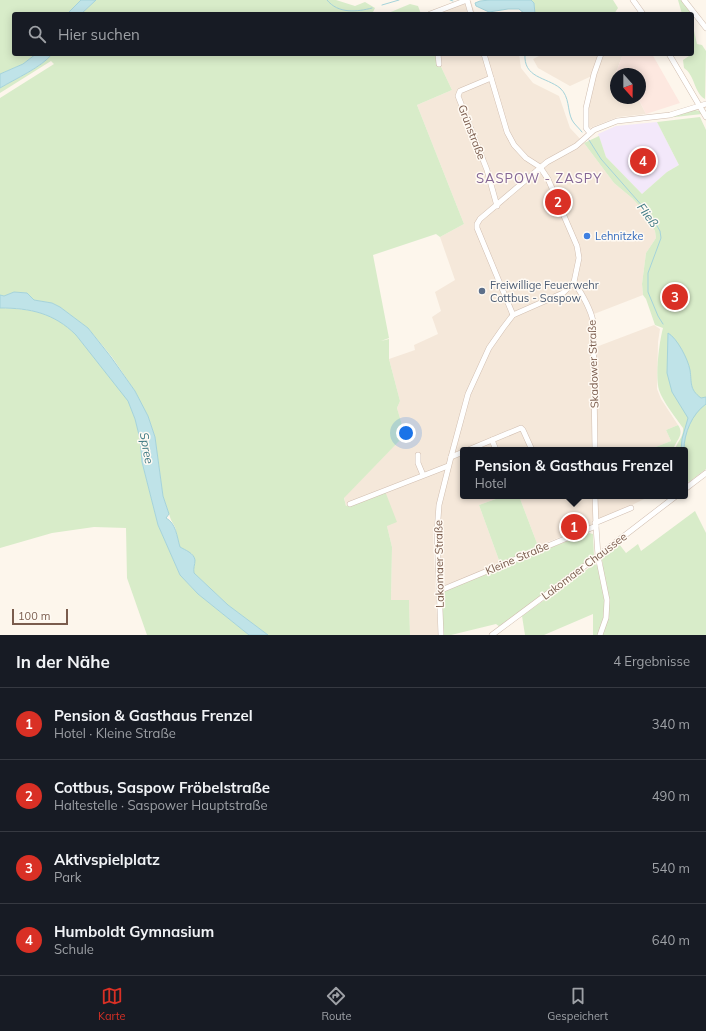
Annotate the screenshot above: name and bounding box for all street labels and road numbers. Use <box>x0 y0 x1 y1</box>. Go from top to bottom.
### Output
street label: Grünstraße <box>455 103 489 161</box>
street label: Skadower Straße <box>584 320 602 408</box>
street label: Lakomaer Straße <box>431 520 447 608</box>
street label: Lakomaer Chaussee <box>539 529 629 603</box>
street label: Kleine Straße <box>483 538 551 578</box>

